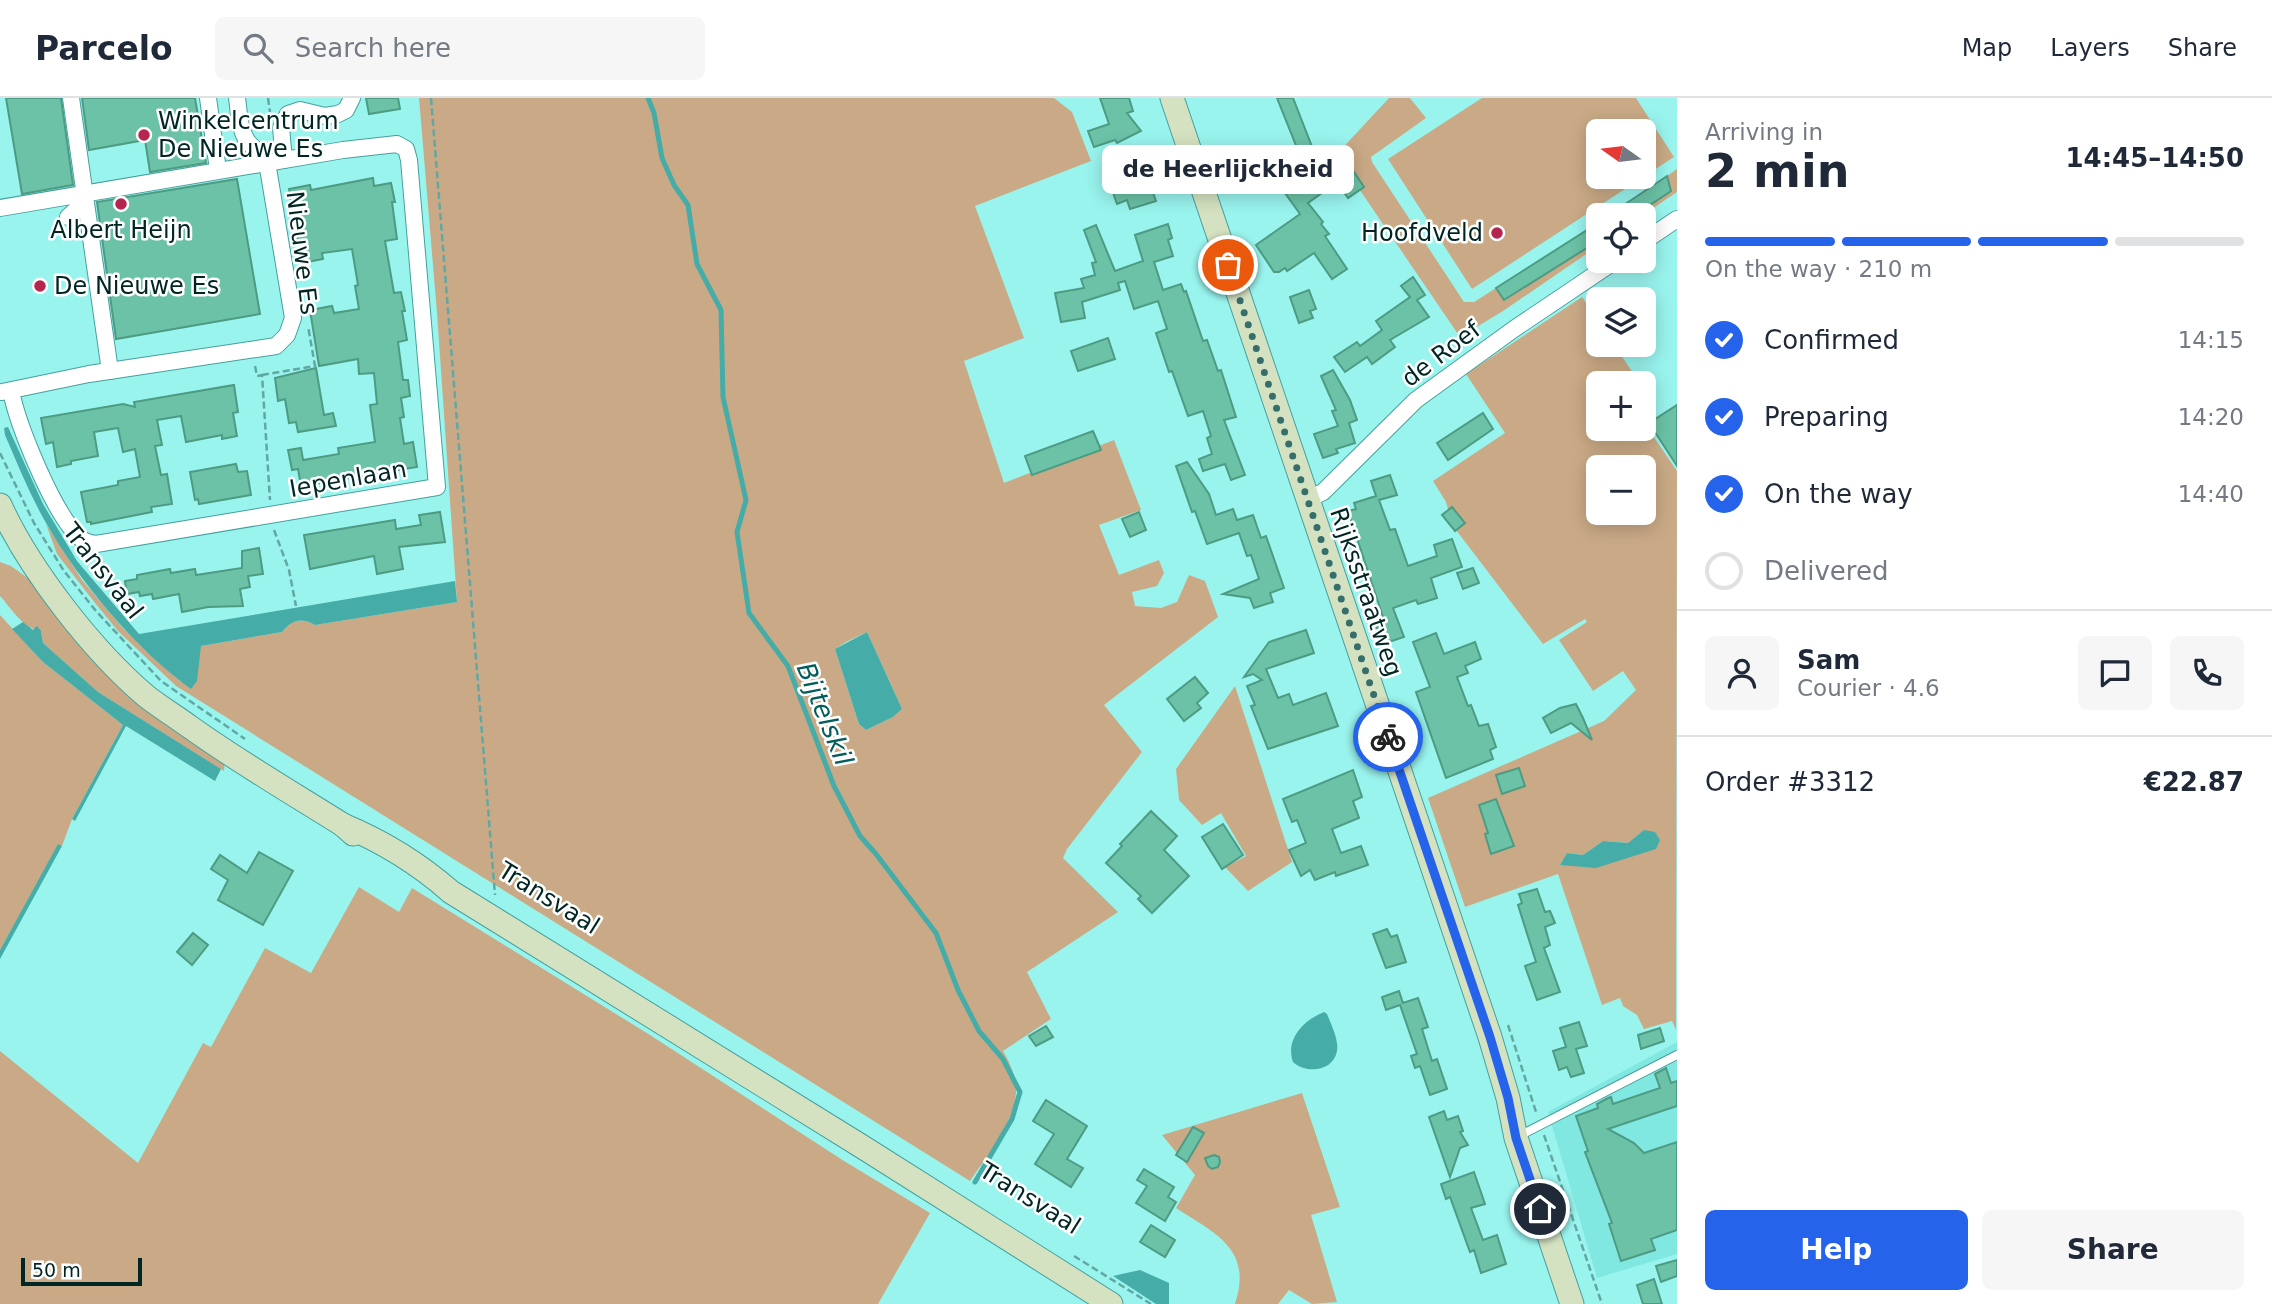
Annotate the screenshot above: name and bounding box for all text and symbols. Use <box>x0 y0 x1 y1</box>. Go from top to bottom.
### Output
search box <box>215 17 705 80</box>
text: Parcelo <box>35 29 173 68</box>
icon: search <box>239 29 277 67</box>
text: Search here <box>295 33 451 63</box>
text: Map <box>1962 34 2012 62</box>
text: Layers <box>2050 34 2130 62</box>
text: Share <box>2168 34 2237 62</box>
place label: Winkelcentrum De Nieuwe Es <box>158 107 339 163</box>
north arrow <box>1586 119 1656 189</box>
map controls <box>1586 119 1656 525</box>
text: Arriving in <box>1705 119 1823 145</box>
marker: Winkelcentrum De Nieuwe Es <box>136 127 152 143</box>
text: 14:45–14:50 <box>2065 143 2244 173</box>
text: 2 min <box>1705 144 1849 198</box>
callout: de Heerlijckheid <box>1102 146 1354 195</box>
text: de Heerlijckheid <box>1123 156 1333 182</box>
street label: Nieuwe Es <box>281 190 323 316</box>
marker: Albert Heijn <box>113 196 129 212</box>
button: locate <box>1586 203 1656 273</box>
place label: Albert Heijn <box>50 216 192 244</box>
place label: Hoofdveld <box>1361 219 1483 247</box>
marker: Hoofdveld <box>1489 225 1505 241</box>
pin <box>1198 235 1258 295</box>
icon: bag <box>1209 246 1247 284</box>
text: On the way · 210 m <box>1705 256 1932 282</box>
place label: De Nieuwe Es <box>54 272 219 300</box>
marker: De Nieuwe Es <box>32 278 48 294</box>
button: layers <box>1586 287 1656 357</box>
street label: de Roef <box>1396 315 1486 393</box>
icon: check <box>1705 321 1743 359</box>
text: Confirmed <box>1764 325 1899 355</box>
text: 14:15 <box>2178 327 2244 353</box>
button: + <box>1586 371 1656 441</box>
icon: check <box>1705 398 1743 436</box>
text: Preparing <box>1764 402 1889 432</box>
text: 14:20 <box>2178 404 2244 430</box>
street label: Iepenlaan <box>287 455 409 503</box>
button: − <box>1586 455 1656 525</box>
icon: check <box>1705 475 1743 513</box>
text: On the way <box>1764 479 1913 509</box>
text: 14:40 <box>2178 481 2244 507</box>
street label: Rijksstraatweg <box>1324 504 1408 680</box>
street label: Transvaal <box>56 517 149 624</box>
text: Delivered <box>1764 556 1888 586</box>
button: person <box>1705 636 1779 710</box>
button: chat <box>2078 636 2152 710</box>
button: phone <box>2170 636 2244 710</box>
text: Sam <box>1797 645 1860 675</box>
water label: Bijtelskil <box>791 658 860 771</box>
text: Courier · 4.6 <box>1797 675 1940 701</box>
courier <box>1353 702 1423 772</box>
icon: bike <box>1369 718 1407 756</box>
text: Order #3312 <box>1705 767 1875 797</box>
text: €22.87 <box>2144 767 2244 797</box>
street label: Transvaal <box>493 855 605 940</box>
street label: Transvaal <box>974 1155 1086 1240</box>
pin <box>1510 1179 1570 1239</box>
icon: home <box>1521 1190 1559 1228</box>
button: Help <box>1705 1210 1968 1290</box>
button: Share <box>1982 1210 2244 1290</box>
scale bar <box>21 1255 142 1287</box>
text: 50 m <box>32 1259 81 1281</box>

